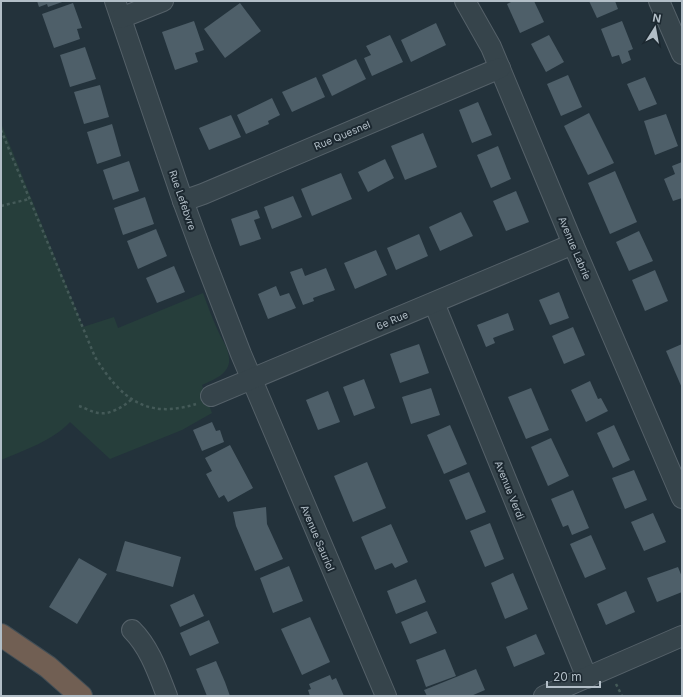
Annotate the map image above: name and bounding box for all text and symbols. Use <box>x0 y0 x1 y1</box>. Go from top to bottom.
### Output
north arrow <box>635 8 675 48</box>
text: N <box>651 11 662 26</box>
street label: Rue Quesnel <box>312 118 372 152</box>
street label: Rue Lefebvre <box>167 168 199 232</box>
street label: Avenue Labrie <box>556 215 594 282</box>
street label: 6e Rue <box>374 308 410 332</box>
street label: Avenue Verdi <box>493 459 527 521</box>
street label: Avenue Sauriol <box>299 503 337 573</box>
scale bar <box>547 663 600 689</box>
text: 20 m <box>553 669 582 684</box>

